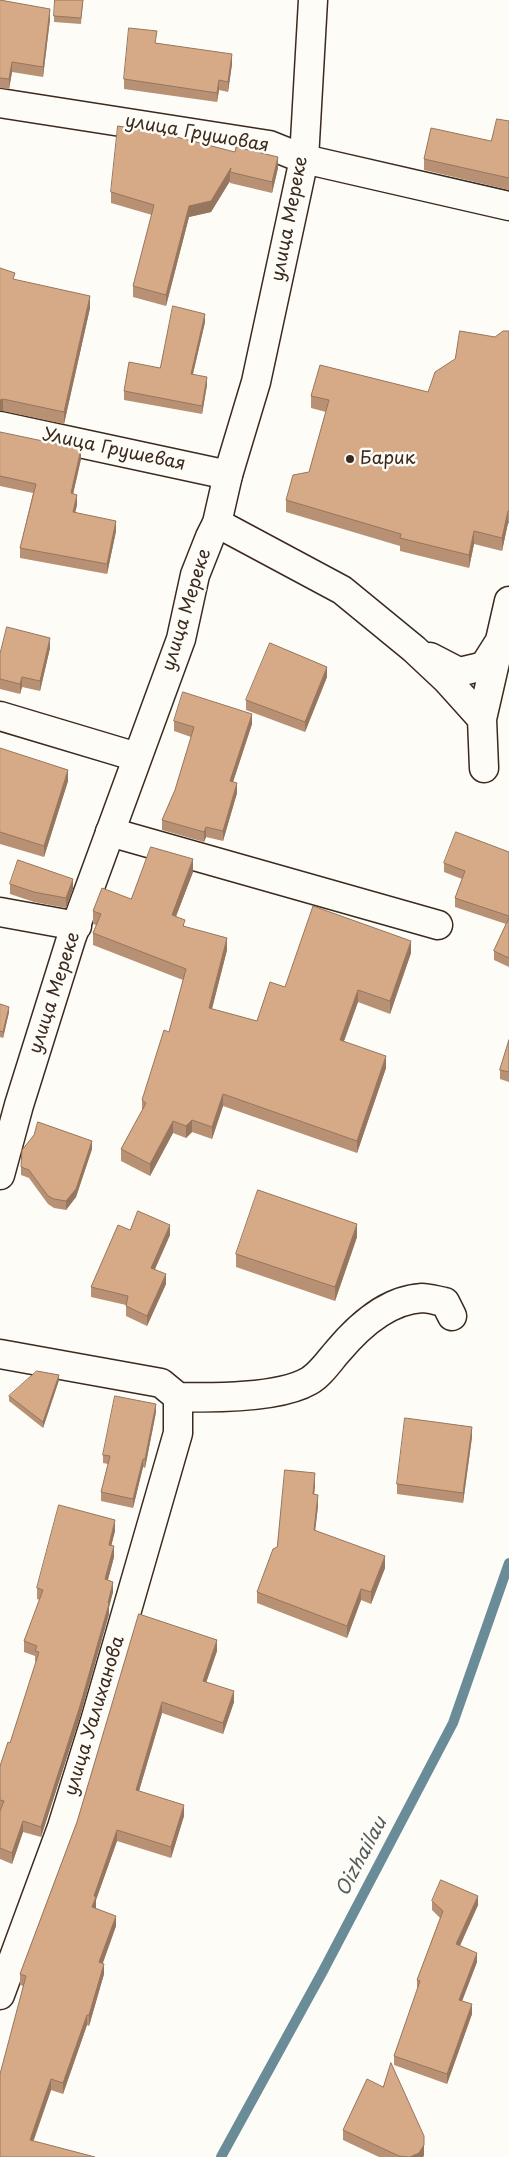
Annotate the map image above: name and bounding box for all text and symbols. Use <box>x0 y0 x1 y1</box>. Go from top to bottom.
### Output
street label: улица Грушовая <box>123 111 271 157</box>
street label: улица Мереке <box>267 155 313 283</box>
street label: Улица Грушевая <box>41 424 187 476</box>
place label: Барик <box>360 448 415 470</box>
marker: Барик <box>344 453 356 465</box>
street label: улица Мереке <box>158 546 216 674</box>
street label: улица Мереке <box>25 929 85 1057</box>
street label: улица Уалиханова <box>60 1633 130 1799</box>
water label: Oizhailau <box>332 1814 392 1900</box>

